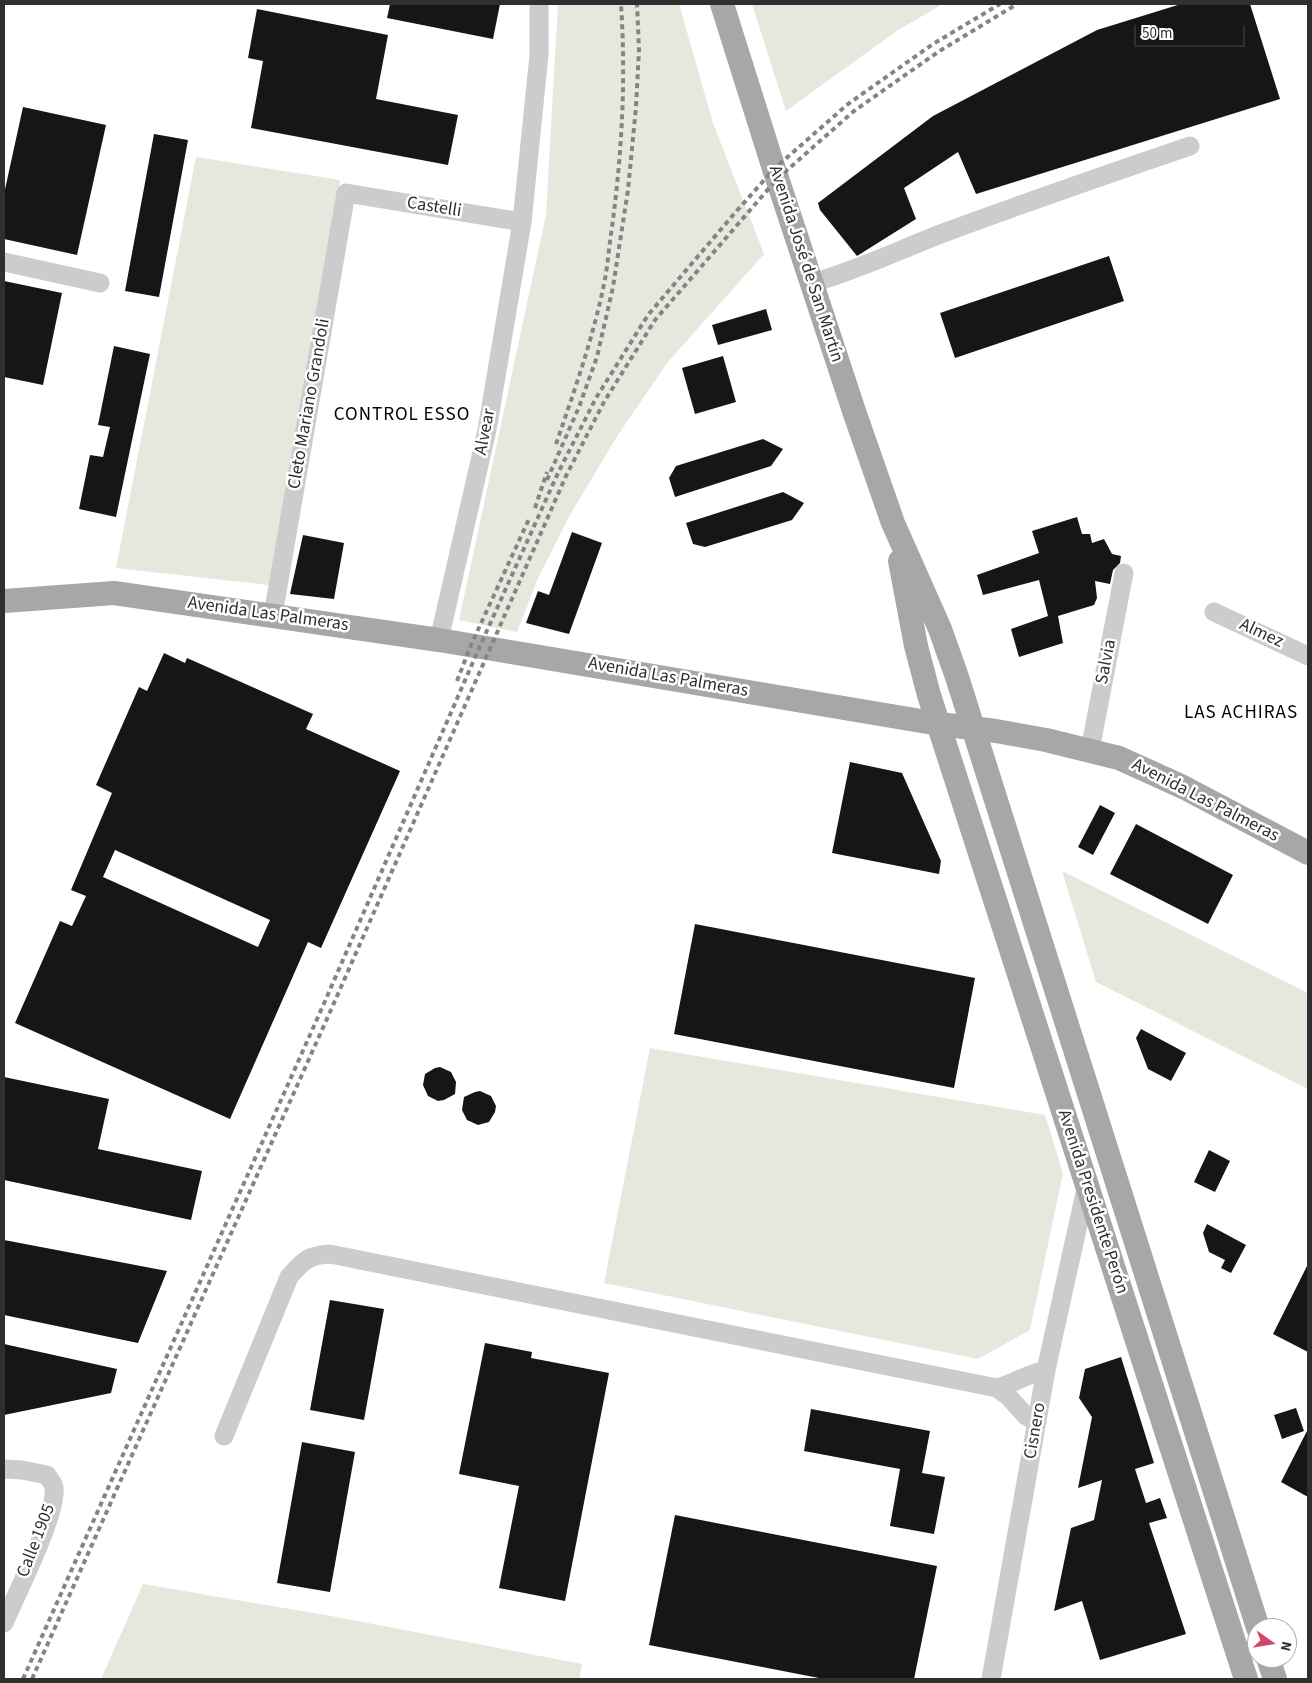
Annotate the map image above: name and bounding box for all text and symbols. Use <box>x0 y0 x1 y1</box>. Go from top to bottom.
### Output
scale bar <box>1137 15 1248 47</box>
text: 50 m <box>1142 23 1172 44</box>
street label: Avenida José de San Martín <box>763 163 847 365</box>
street label: Castelli <box>405 193 463 223</box>
street label: Cleto Mariano Grandoli <box>284 317 336 491</box>
district label: CONTROL ESSO <box>332 405 472 427</box>
street label: Alvear <box>471 407 501 457</box>
street label: Avenida Las Palmeras <box>186 593 350 637</box>
street label: Almez <box>1236 615 1286 653</box>
street label: Salvia <box>1092 638 1122 686</box>
street label: Avenida Las Palmeras <box>586 653 750 703</box>
district label: LAS ACHIRAS <box>1183 703 1299 725</box>
street label: Avenida Las Palmeras <box>1128 755 1282 847</box>
street label: Avenida Presidente Perón <box>1052 1107 1132 1297</box>
street label: Cisnero <box>1020 1401 1052 1461</box>
street label: Calle 1905 <box>13 1501 61 1581</box>
north arrow <box>1247 1618 1297 1668</box>
text: N <box>1275 1639 1296 1653</box>

